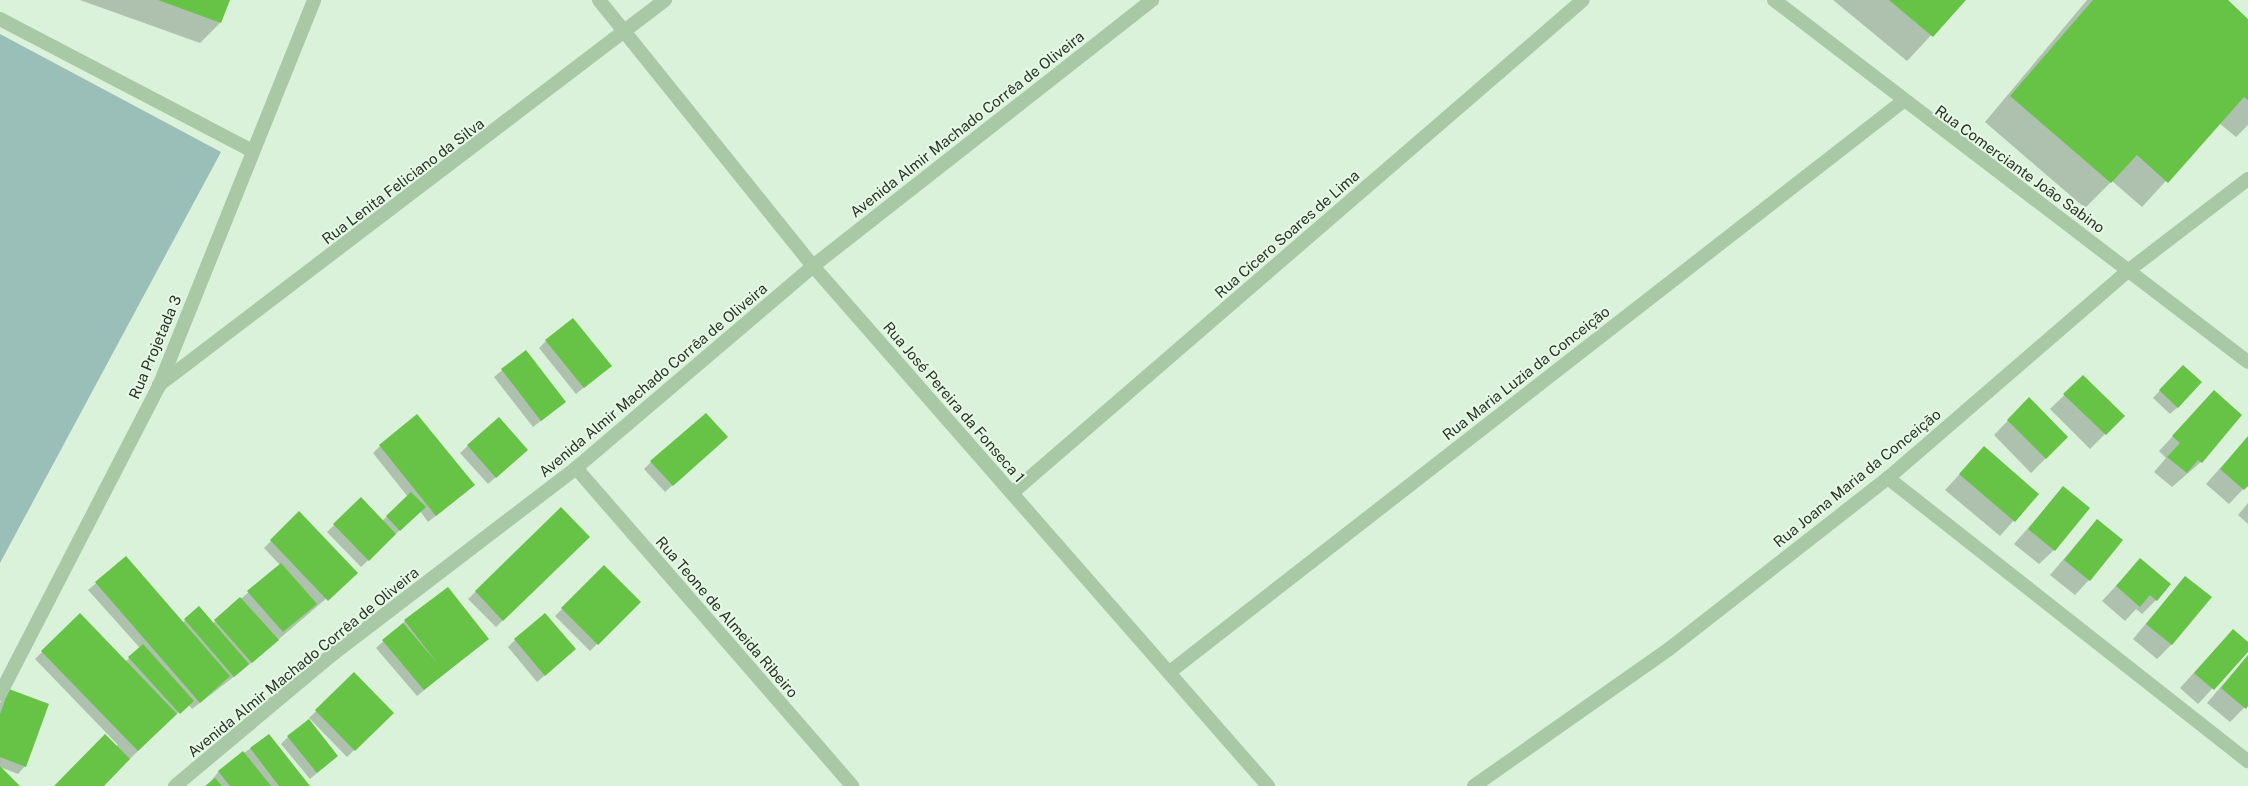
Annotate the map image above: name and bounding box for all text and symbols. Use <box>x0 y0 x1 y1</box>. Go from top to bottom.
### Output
street label: Avenida Almir Machado Corrêa de Oliveira <box>846 27 1088 221</box>
street label: Rua Comerciante João Sabino <box>1932 101 2108 237</box>
street label: Rua Lenita Feliciano da Silva <box>318 114 488 248</box>
street label: Rua Cícero Soares de Lima <box>1211 166 1363 302</box>
street label: Avenida Almir Machado Corrêa de Oliveira <box>535 279 771 481</box>
street label: Rua Projetada 3 <box>125 292 185 402</box>
street label: Rua Maria Luzia da Conceição <box>1439 302 1613 444</box>
street label: Rua José Pereira da Fonseca 1 <box>879 318 1029 486</box>
street label: Rua Joana Maria da Conceição <box>1770 405 1944 551</box>
street label: Rua Teone de Almeida Ribeiro <box>652 533 802 701</box>
street label: Avenida Almir Machado Corrêa de Oliveira <box>184 563 422 761</box>

